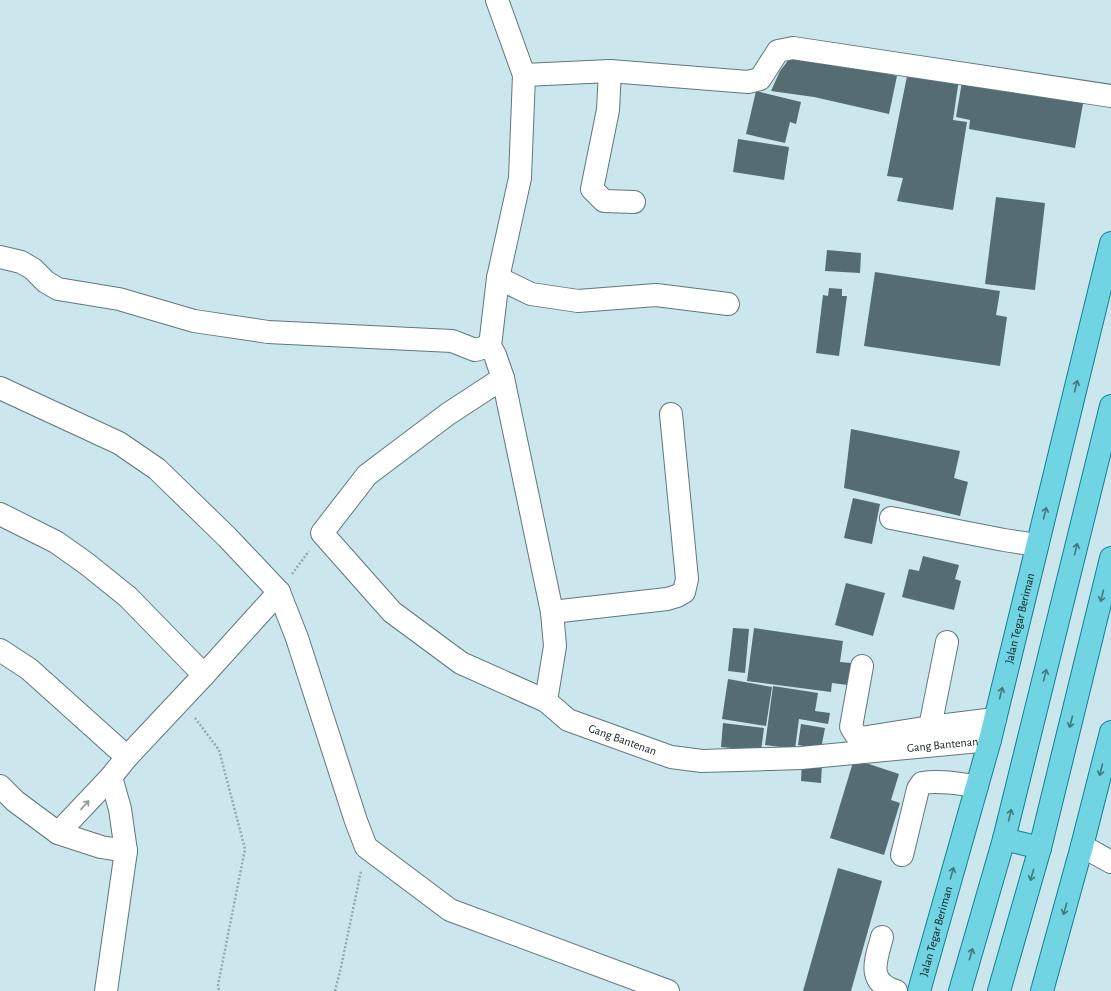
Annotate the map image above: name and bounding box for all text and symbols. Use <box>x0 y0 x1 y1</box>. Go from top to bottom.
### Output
one-way arrow <box>1073 380 1080 393</box>
one-way arrow <box>1042 506 1049 519</box>
one-way arrow <box>1072 543 1080 556</box>
street label: Jalan Tegar Beriman <box>1003 572 1036 665</box>
one-way arrow <box>1097 589 1105 602</box>
one-way arrow <box>1041 669 1049 682</box>
one-way arrow <box>998 687 1005 700</box>
one-way arrow <box>1066 715 1074 728</box>
street label: Gang Bantenan <box>587 722 658 757</box>
street label: Gang Bantenan <box>906 735 979 754</box>
one-way arrow <box>1097 763 1105 776</box>
one-way arrow <box>80 800 89 810</box>
one-way arrow <box>1007 809 1015 822</box>
one-way arrow <box>949 866 956 879</box>
one-way arrow <box>1028 869 1035 882</box>
street label: Jalan Tegar Beriman <box>917 885 954 978</box>
one-way arrow <box>1060 902 1068 915</box>
one-way arrow <box>968 947 975 960</box>

